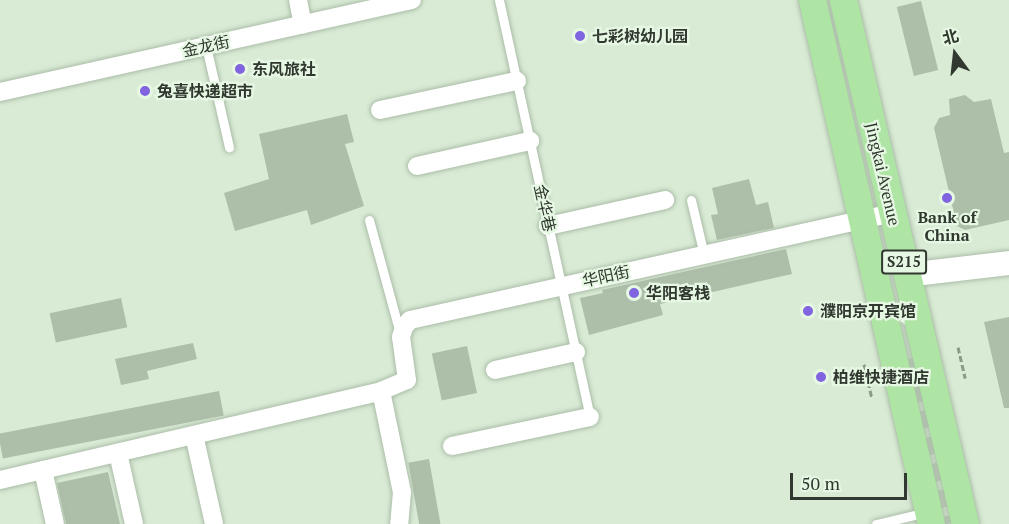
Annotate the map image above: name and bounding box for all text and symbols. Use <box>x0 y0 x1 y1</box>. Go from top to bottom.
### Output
north arrow <box>925 24 985 84</box>
text: 北 <box>940 24 961 49</box>
place label: 七彩树幼儿园 <box>592 26 688 46</box>
marker: 七彩树幼儿园 <box>573 29 587 43</box>
street label: 金龙街 <box>181 32 231 60</box>
place label: 东风旅社 <box>252 59 316 79</box>
marker: 东风旅社 <box>233 62 247 76</box>
place label: 兔喜快递超市 <box>157 81 253 101</box>
marker: 兔喜快递超市 <box>138 84 152 98</box>
street label: Jingkai Avenue <box>862 120 904 228</box>
street label: 金华巷 <box>531 183 559 233</box>
marker: Bank of China <box>940 191 954 205</box>
place label: Bank of China <box>918 207 976 245</box>
road number: S215 <box>880 250 928 274</box>
street label: 华阳街 <box>581 262 631 290</box>
place label: 华阳客栈 <box>646 283 710 303</box>
marker: 华阳客栈 <box>627 286 641 300</box>
place label: 濮阳京开宾馆 <box>820 301 916 321</box>
marker: 濮阳京开宾馆 <box>801 304 815 318</box>
place label: 柏维快捷酒店 <box>833 367 929 387</box>
marker: 柏维快捷酒店 <box>814 370 828 384</box>
scale bar <box>793 461 910 499</box>
text: 50 m <box>801 471 840 495</box>

